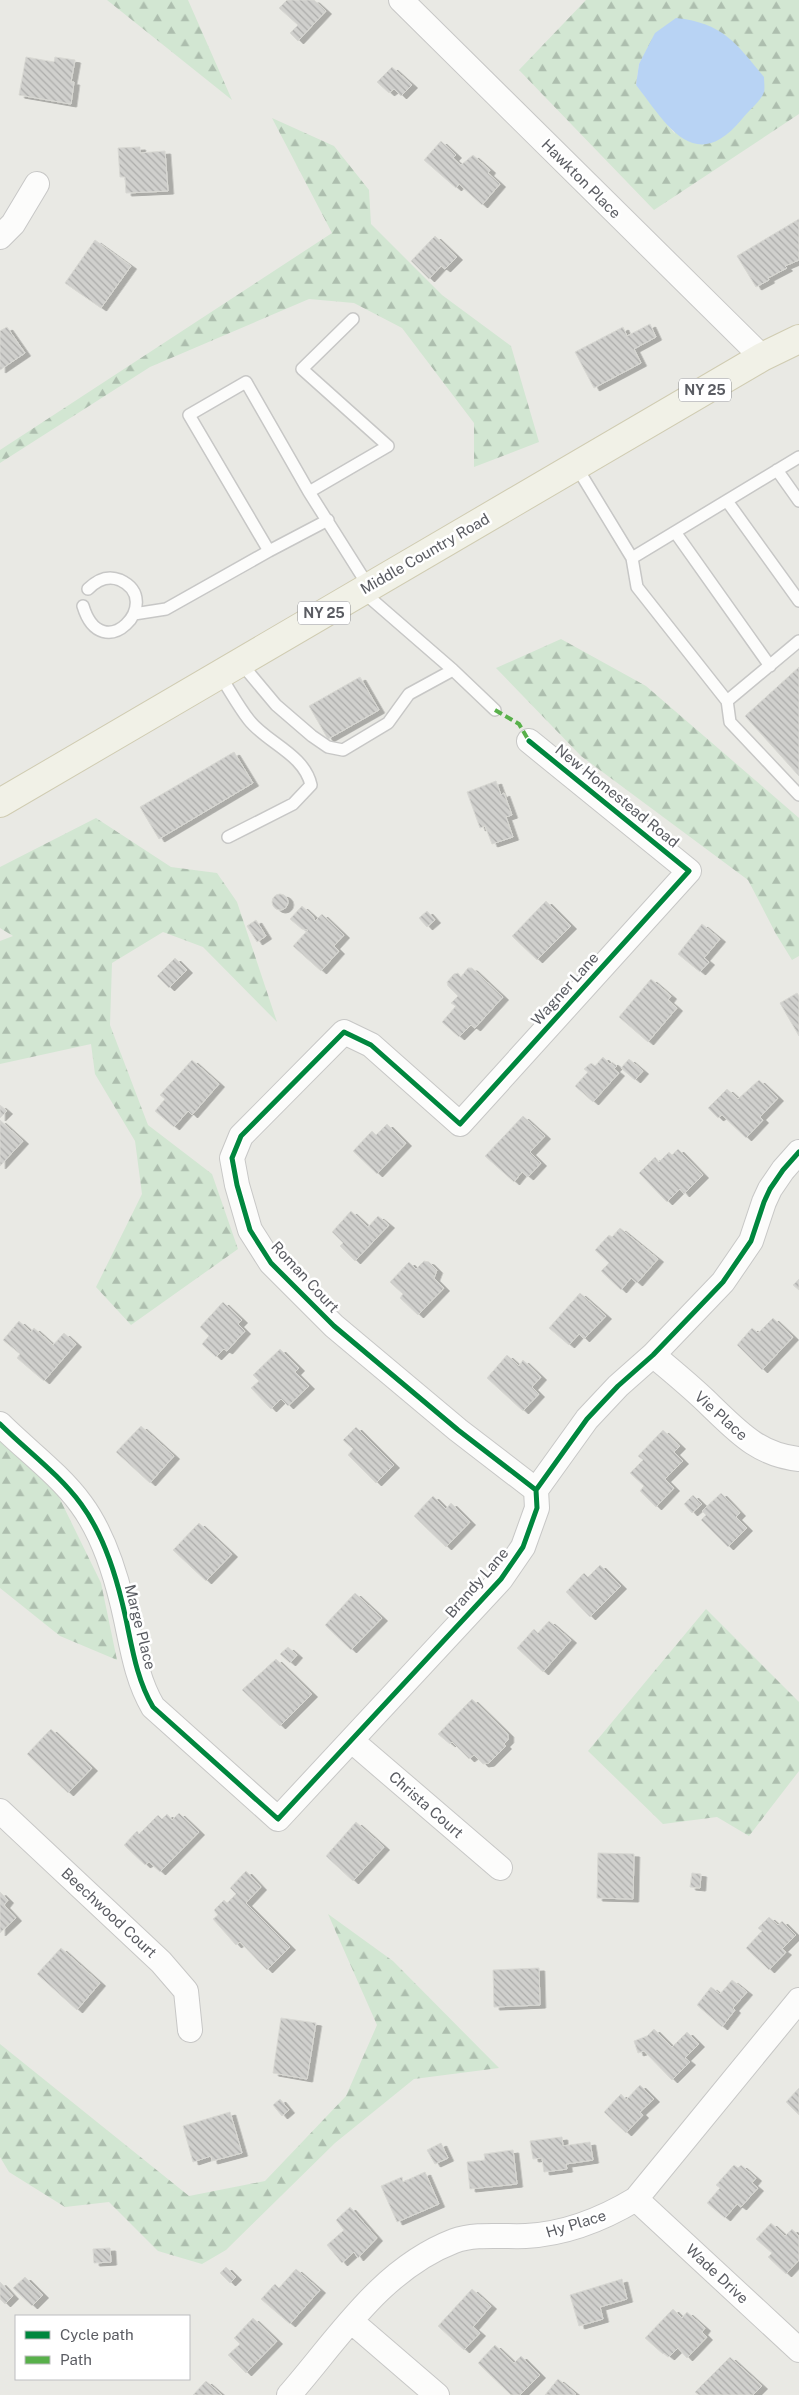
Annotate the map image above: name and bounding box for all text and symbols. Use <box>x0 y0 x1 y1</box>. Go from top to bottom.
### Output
street label: Hawkton Place <box>538 136 624 222</box>
road number: NY 25 <box>679 378 731 402</box>
street label: Middle Country Road <box>357 510 492 597</box>
road number: NY 25 <box>298 602 350 624</box>
street label: New Homestead Road <box>552 741 683 851</box>
street label: Wagner Lane <box>528 949 602 1028</box>
street label: Roman Court <box>268 1238 343 1316</box>
street label: Vie Place <box>692 1388 751 1444</box>
street label: Brandy Lane <box>442 1544 512 1621</box>
street label: Marge Place <box>122 1583 159 1671</box>
street label: Christa Court <box>386 1768 467 1842</box>
street label: Beechwood Court <box>58 1864 160 1961</box>
street label: Hy Place <box>544 2206 608 2241</box>
street label: Wade Drive <box>683 2241 752 2307</box>
legend <box>15 2315 190 2380</box>
text: Cycle path <box>60 2326 134 2343</box>
text: Path <box>60 2351 92 2368</box>

